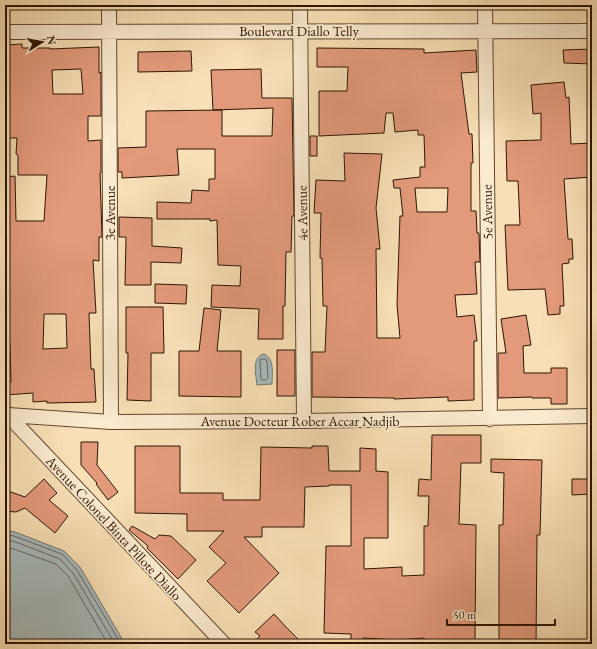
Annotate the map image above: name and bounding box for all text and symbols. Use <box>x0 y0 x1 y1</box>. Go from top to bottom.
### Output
north arrow <box>22 22 62 62</box>
street label: Boulevard Diallo Telly <box>239 22 360 40</box>
text: N <box>44 34 60 46</box>
street label: 5e Avenue <box>478 184 496 240</box>
street label: 3e Avenue <box>101 185 119 241</box>
street label: 4e Avenue <box>293 185 311 241</box>
street label: Avenue Docteur Rober Accar Nadjib <box>199 412 400 430</box>
street label: Avenue Colonel Binta Pillote Diallo <box>41 451 186 604</box>
scale bar <box>447 601 555 627</box>
text: 50 m <box>453 607 477 623</box>

